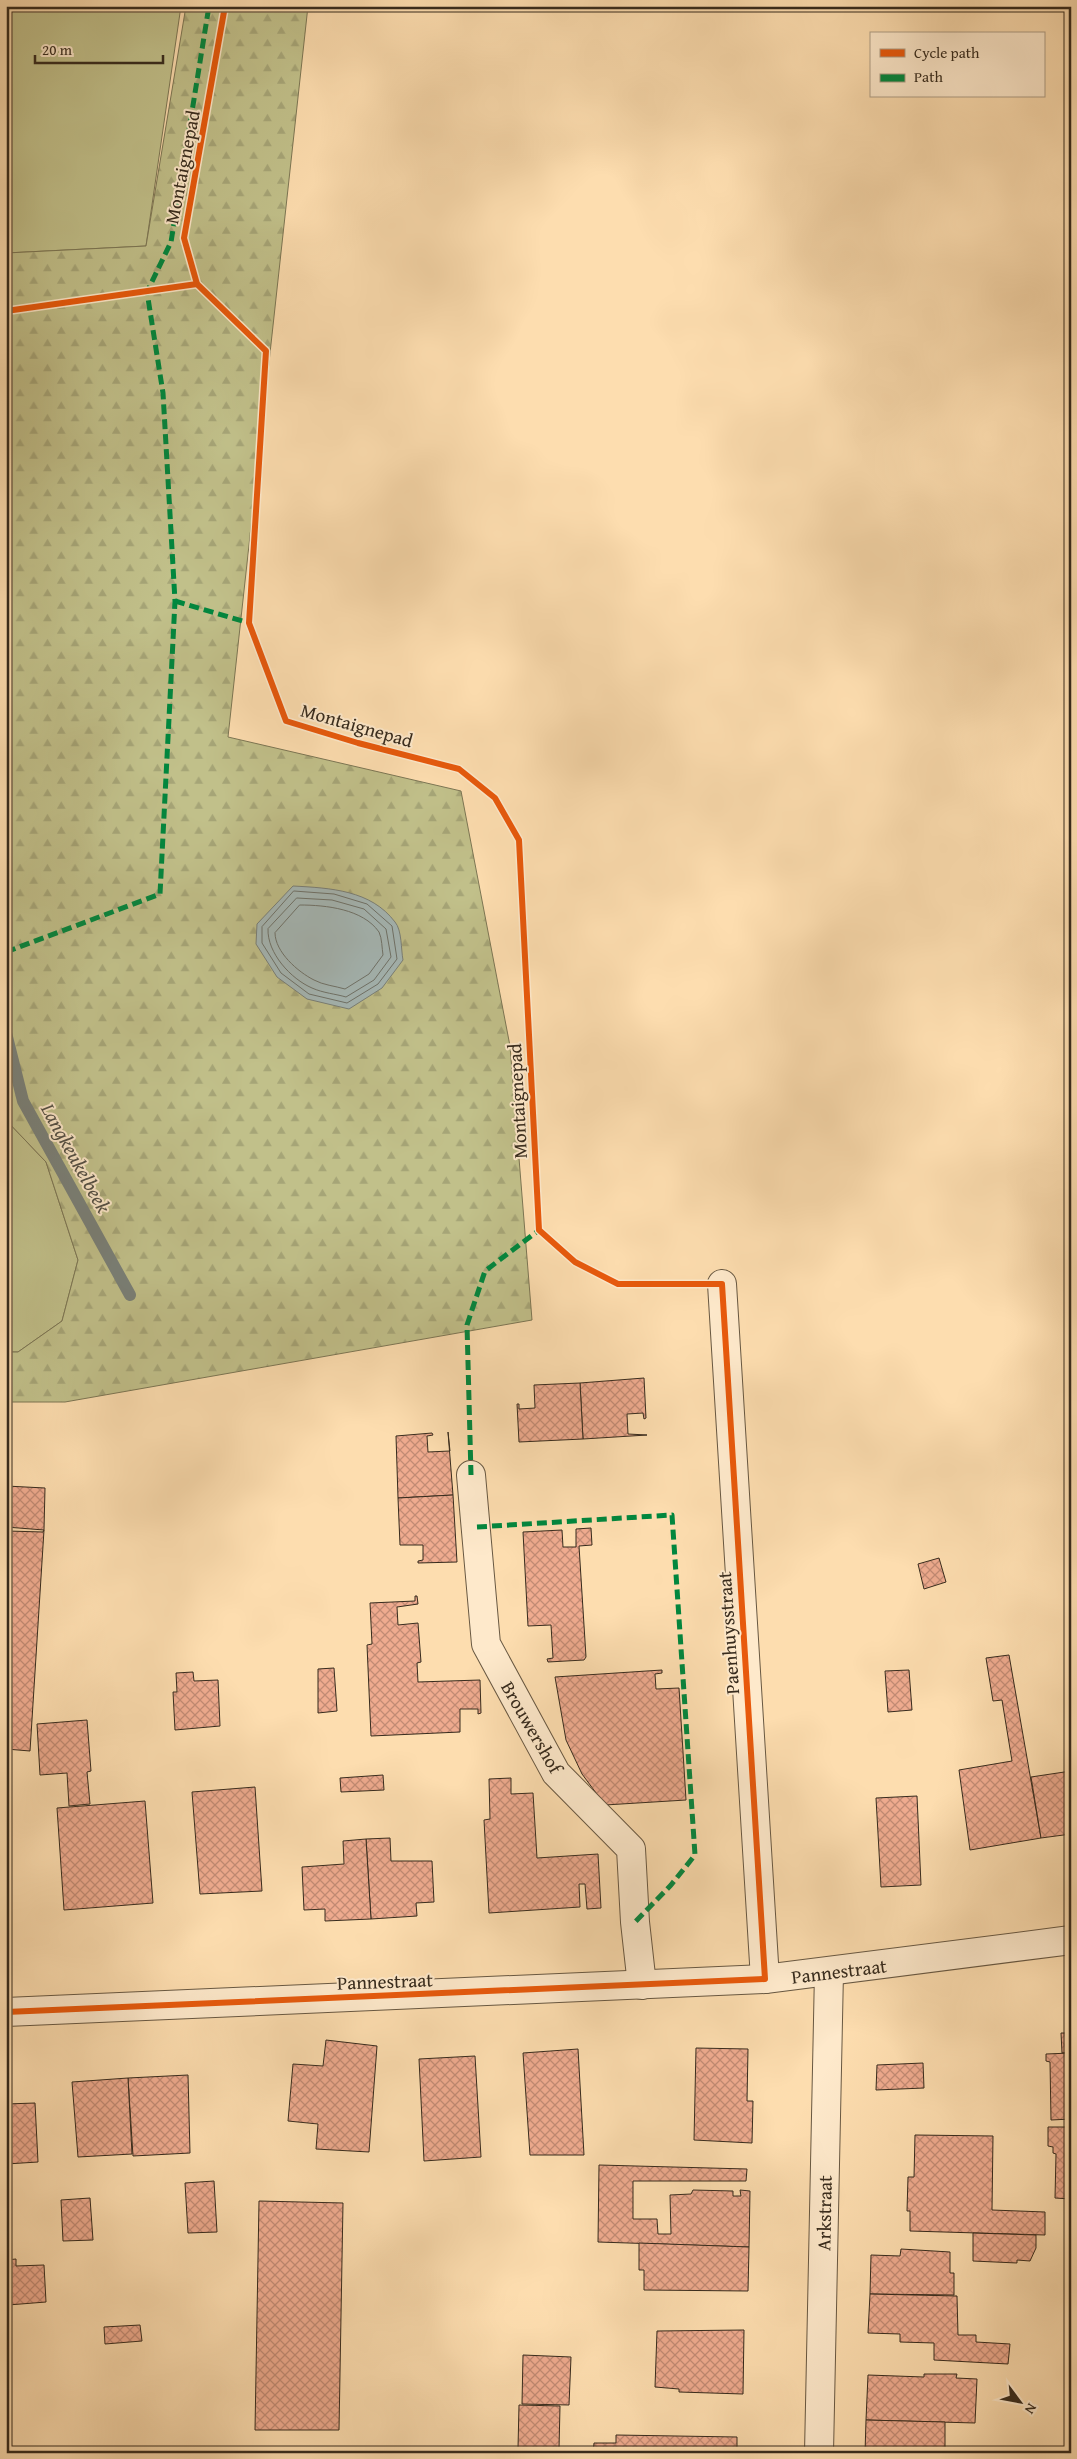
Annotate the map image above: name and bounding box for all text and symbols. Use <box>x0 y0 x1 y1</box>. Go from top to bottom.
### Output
scale bar <box>35 32 162 64</box>
legend <box>870 32 1044 98</box>
text: 20 m <box>42 39 73 60</box>
text: Cycle path <box>914 42 980 63</box>
text: Path <box>914 66 943 87</box>
street label: Montaignepad <box>157 107 207 226</box>
street label: Montaignepad <box>298 696 417 755</box>
street label: Montaignepad <box>500 1042 534 1159</box>
water label: Langkeukelbeek <box>34 1097 119 1219</box>
street label: Paenhuysstraat <box>710 1570 746 1695</box>
street label: Brouwershof <box>494 1676 571 1780</box>
street label: Pannestraat <box>790 1951 889 1991</box>
street label: Pannestraat <box>337 1965 434 1997</box>
street label: Arkstraat <box>809 2175 839 2251</box>
north arrow <box>994 2376 1044 2426</box>
text: N <box>1020 2400 1042 2419</box>

